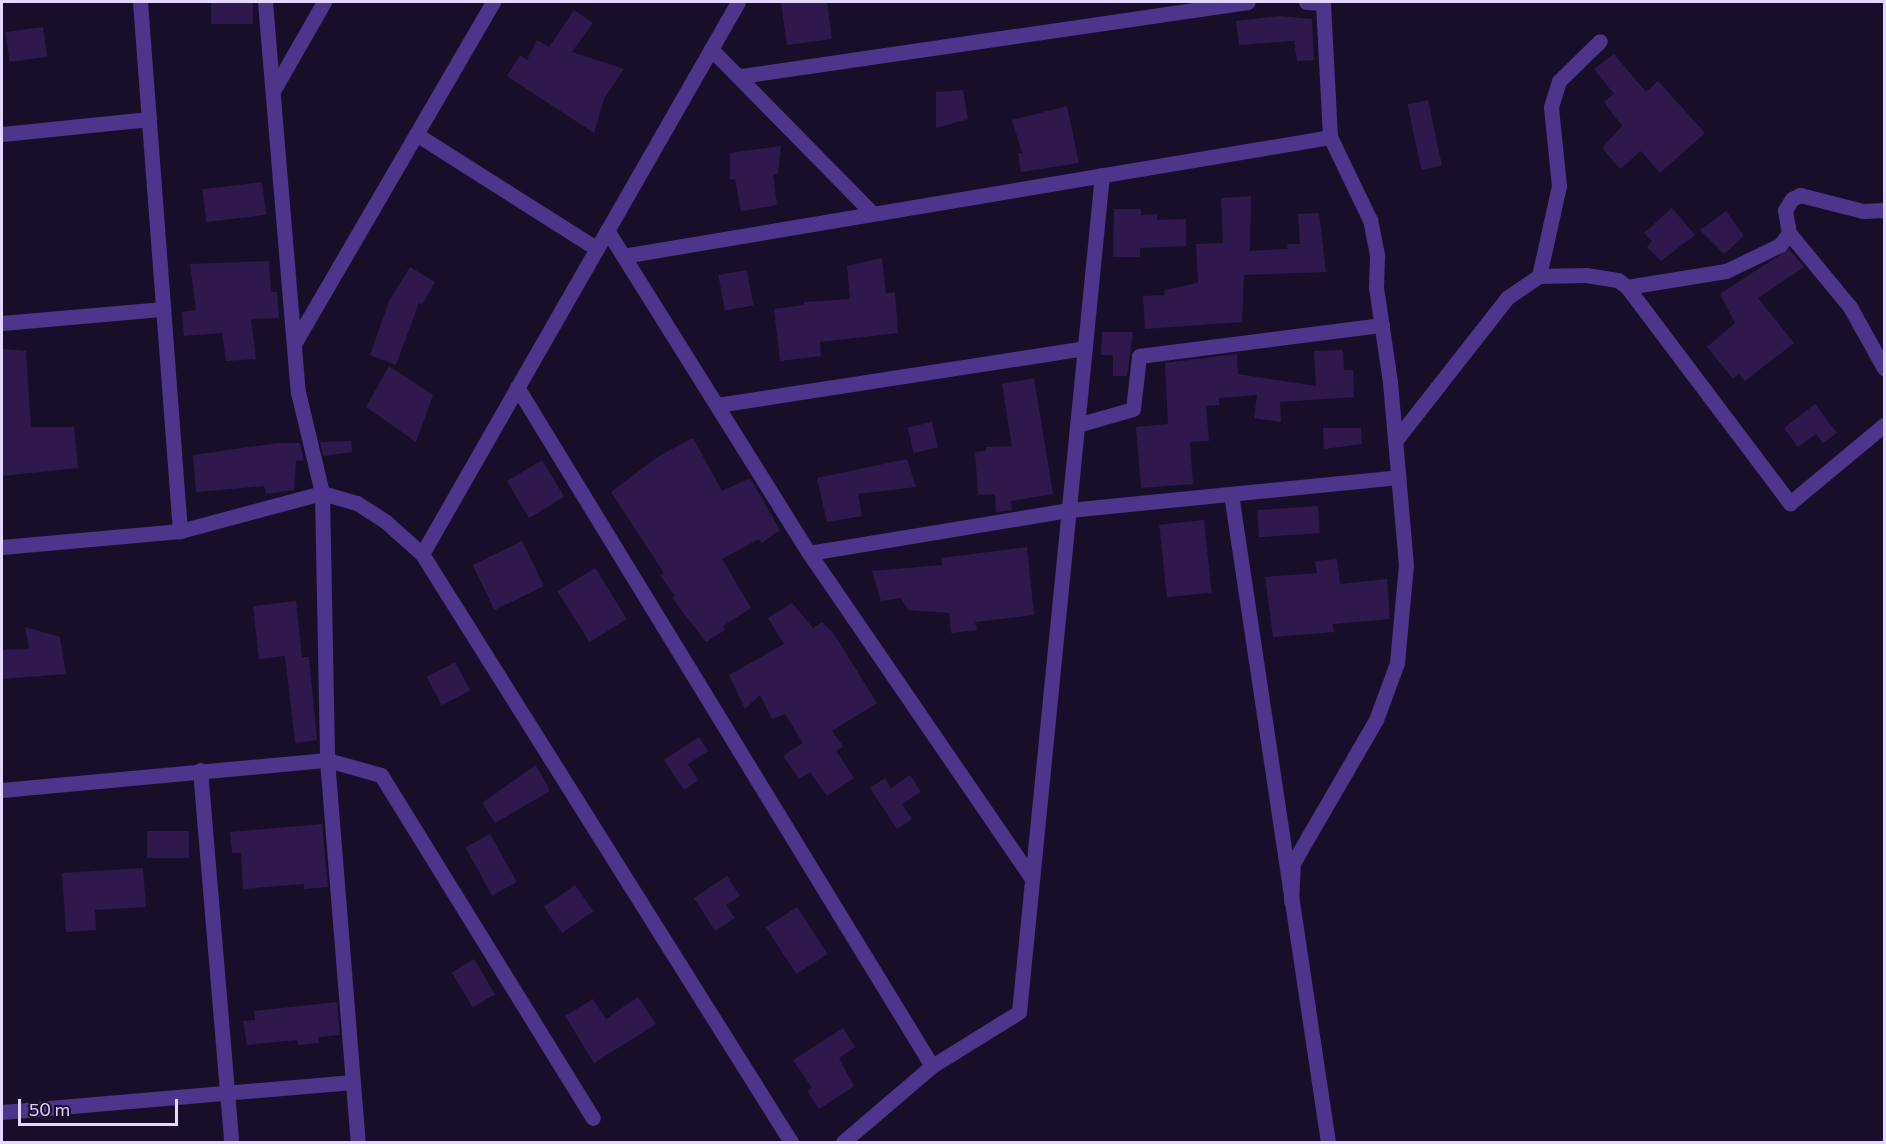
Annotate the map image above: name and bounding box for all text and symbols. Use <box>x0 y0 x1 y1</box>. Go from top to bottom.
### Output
scale bar <box>21 1087 182 1125</box>
text: 50 m <box>29 1098 70 1120</box>

